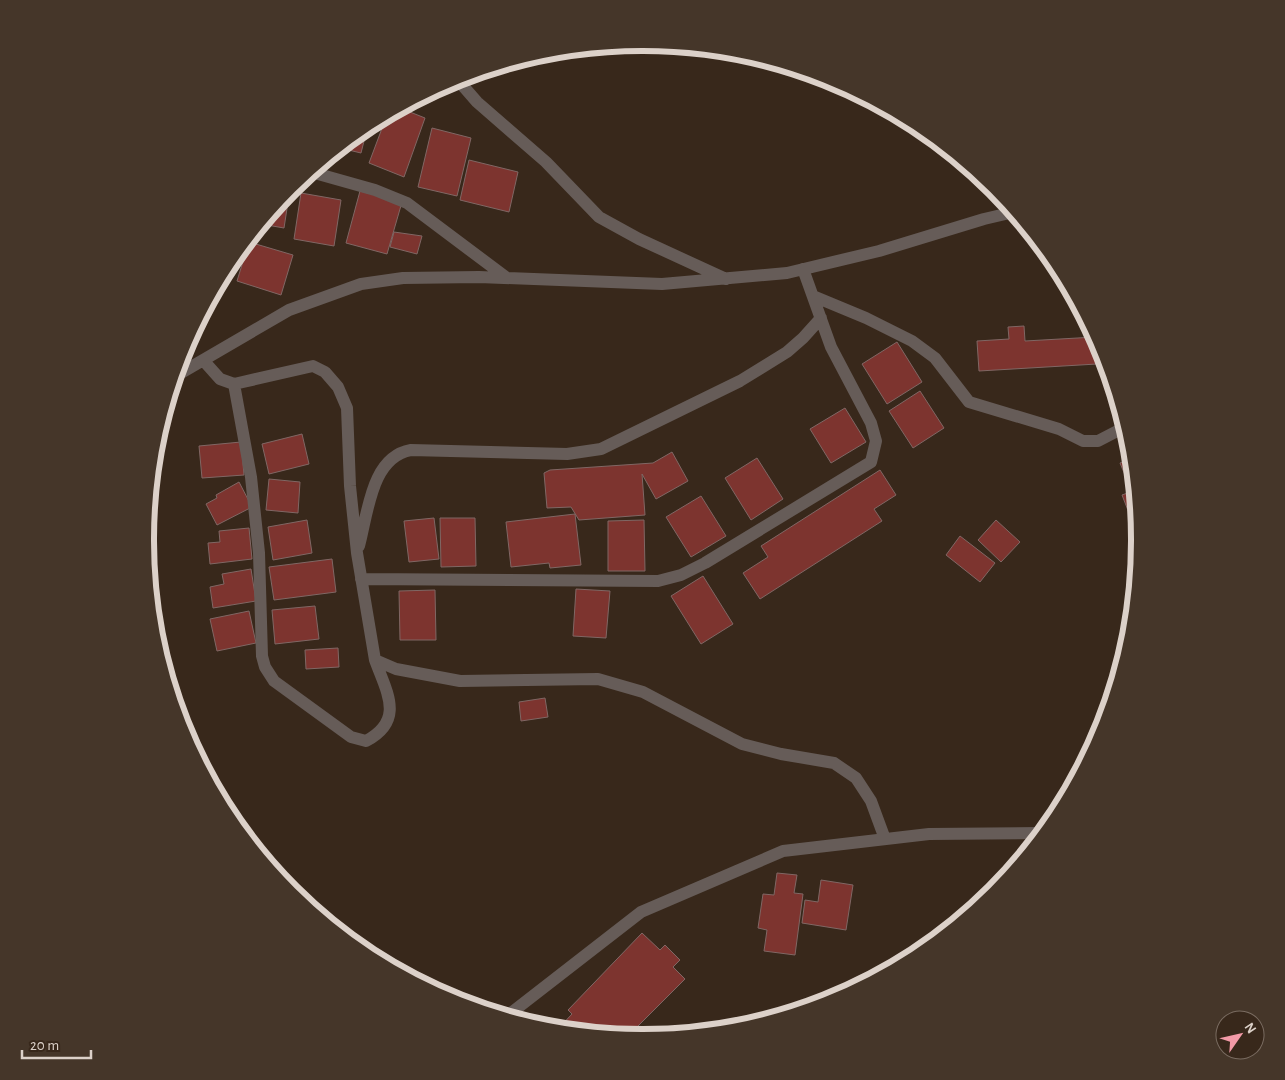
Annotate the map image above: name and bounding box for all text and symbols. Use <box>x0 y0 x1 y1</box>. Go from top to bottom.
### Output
north arrow <box>1215 1010 1265 1060</box>
text: N <box>1241 1020 1258 1036</box>
scale bar <box>22 1028 91 1060</box>
text: 20 m <box>30 1038 59 1053</box>

